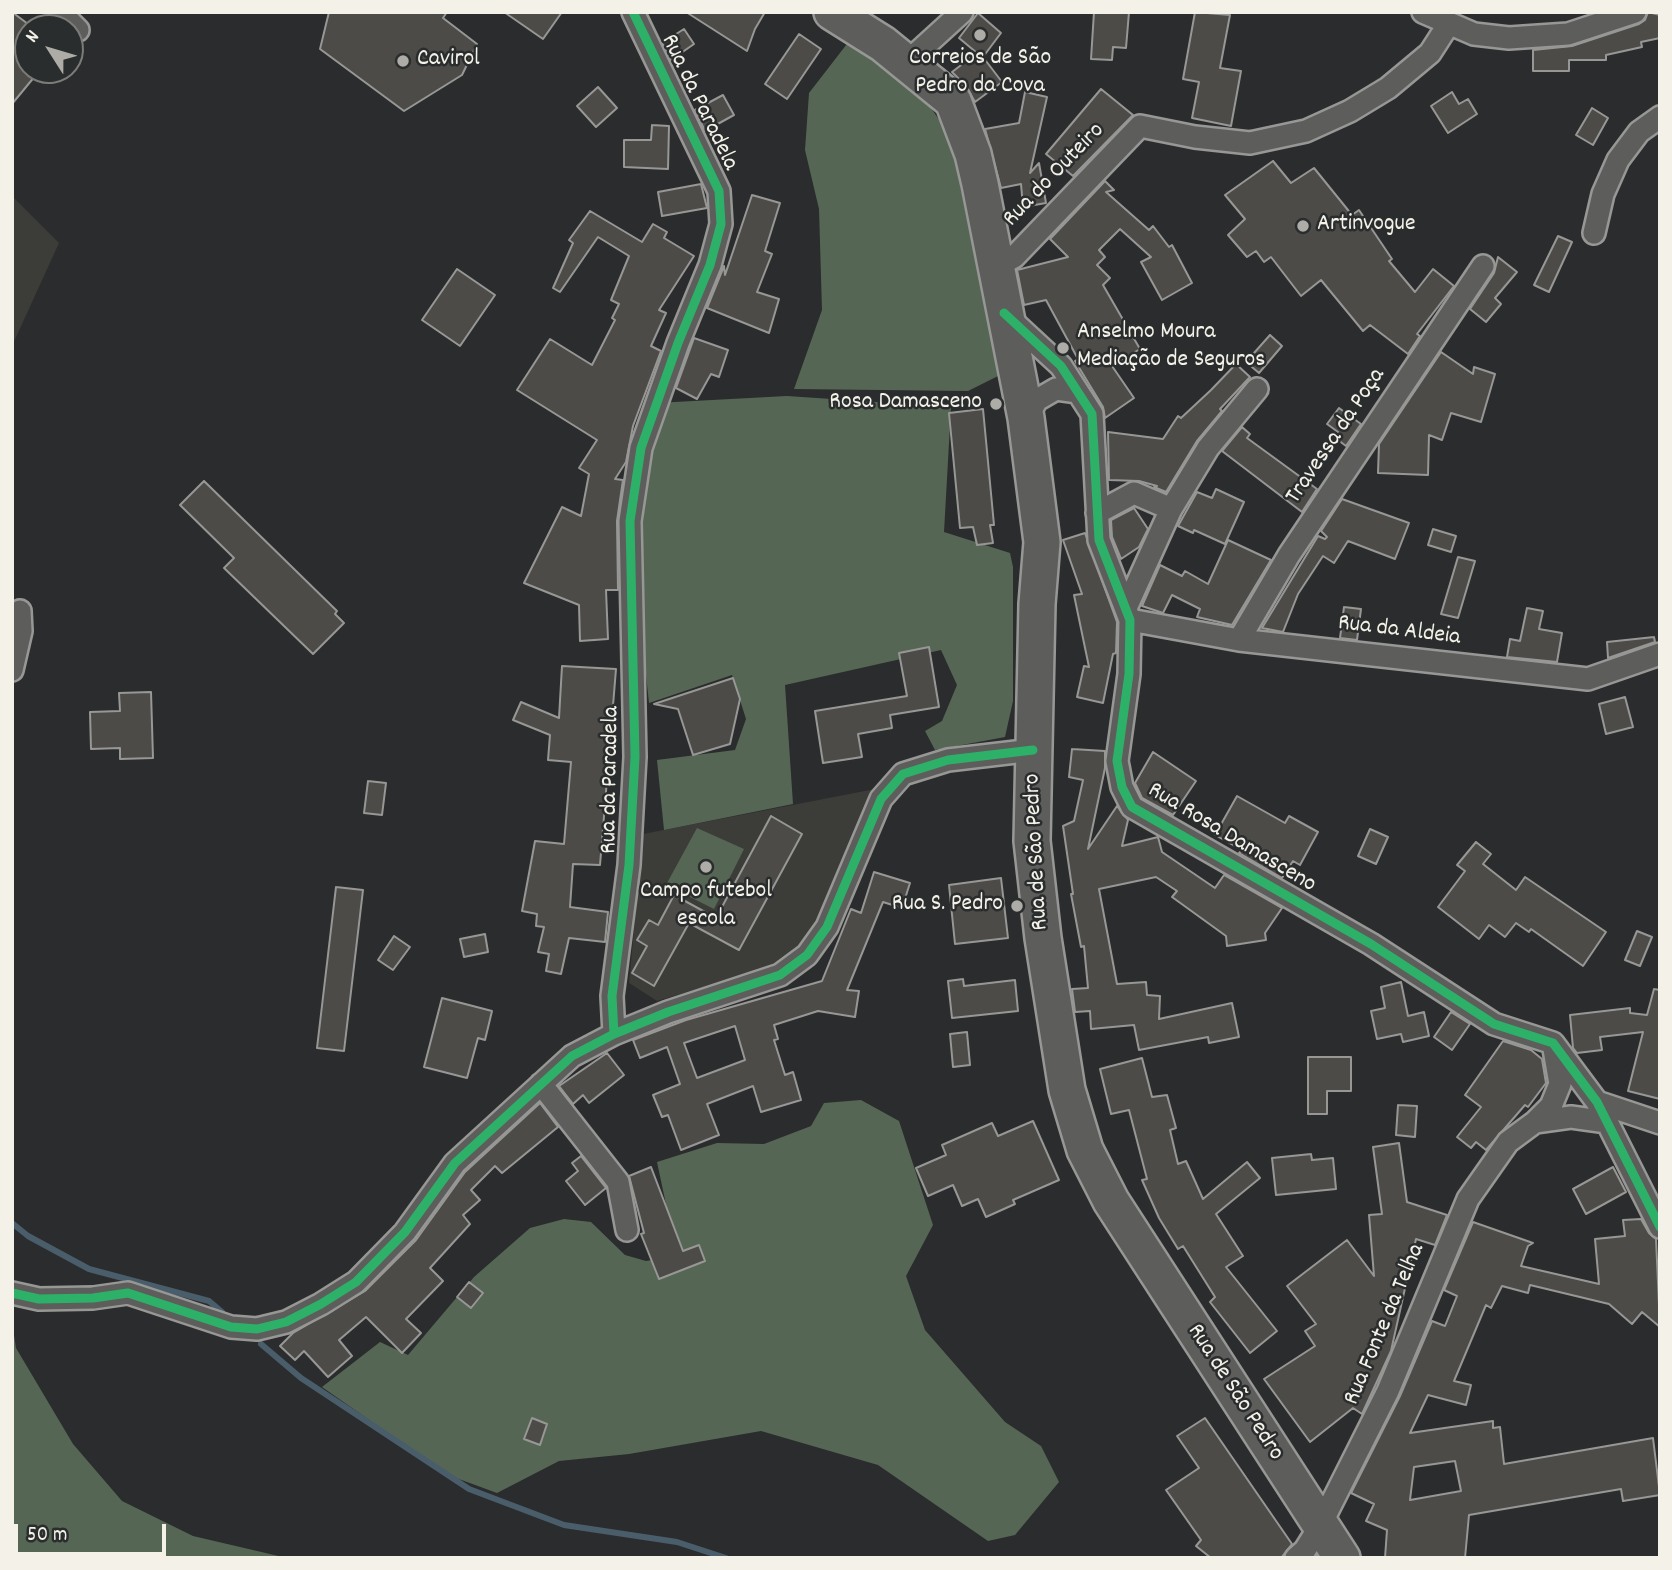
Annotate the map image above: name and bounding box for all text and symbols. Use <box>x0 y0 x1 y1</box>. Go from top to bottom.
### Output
north arrow <box>14 14 84 84</box>
text: N <box>20 25 47 49</box>
marker: Correios de São Pedro da Cova <box>972 27 988 43</box>
street label: Rua da Paradela <box>653 30 743 176</box>
place label: Correios de São Pedro da Cova <box>909 46 1051 102</box>
place label: Cavirol <box>417 47 480 75</box>
marker: Cavirol <box>395 53 411 69</box>
street label: Rua do Outeiro <box>998 118 1112 234</box>
place label: Artinvogue <box>1317 212 1415 240</box>
marker: Artinvogue <box>1295 218 1311 234</box>
place label: Anselmo Moura Mediação de Seguros <box>1077 320 1265 376</box>
marker: Anselmo Moura Mediação de Seguros <box>1055 340 1071 356</box>
street label: Travessa da Poça <box>1281 364 1393 510</box>
place label: Rosa Damasceno <box>829 390 982 418</box>
marker: Rosa Damasceno <box>988 396 1004 412</box>
street label: Rua da Aldeia <box>1336 610 1462 654</box>
street label: Rua da Paradela <box>596 706 628 854</box>
street label: Rua de São Pedro <box>1020 773 1056 931</box>
street label: Rua Rosa Damasceno <box>1142 777 1320 901</box>
marker: Campo futebol escola <box>698 859 714 875</box>
place label: Campo futebol escola <box>640 879 772 935</box>
place label: Rua S. Pedro <box>892 892 1003 920</box>
marker: Rua S. Pedro <box>1009 898 1025 914</box>
street label: Rua Fonte da Telha <box>1339 1240 1433 1410</box>
street label: Rua de São Pedro <box>1179 1319 1289 1467</box>
scale bar <box>18 1510 170 1554</box>
text: 50 m <box>27 1521 67 1551</box>

